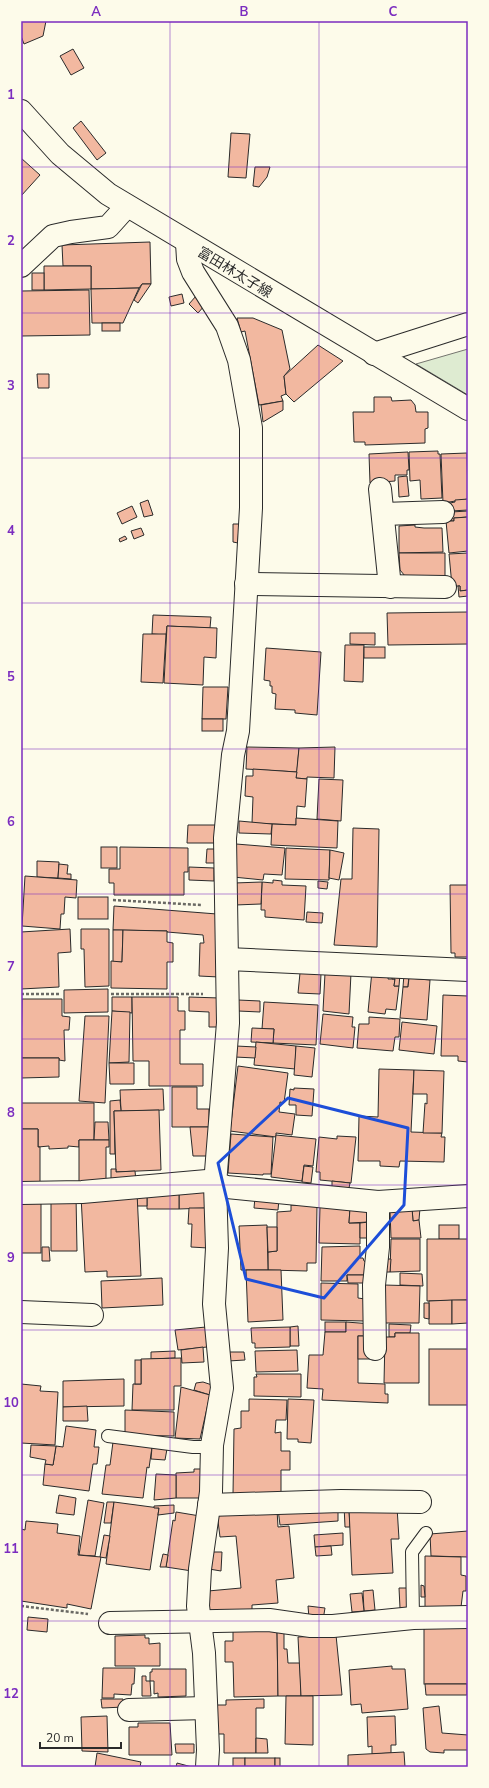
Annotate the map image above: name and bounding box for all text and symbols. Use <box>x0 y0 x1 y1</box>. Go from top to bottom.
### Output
text: A <box>91 3 101 21</box>
text: B <box>240 3 249 21</box>
text: C <box>389 3 398 21</box>
text: 1 <box>7 86 15 104</box>
text: 2 <box>7 232 15 250</box>
street label: 富田林太子線 <box>194 243 276 302</box>
text: 3 <box>7 377 15 395</box>
text: 4 <box>7 522 15 540</box>
text: 5 <box>7 668 15 686</box>
text: 6 <box>7 813 15 831</box>
text: 7 <box>7 958 15 976</box>
text: 8 <box>7 1104 15 1122</box>
text: 9 <box>7 1249 15 1267</box>
text: 10 <box>3 1394 19 1412</box>
text: 11 <box>3 1540 19 1558</box>
text: 12 <box>3 1685 19 1703</box>
scale bar <box>40 1724 121 1750</box>
text: 20 m <box>46 1730 74 1746</box>

